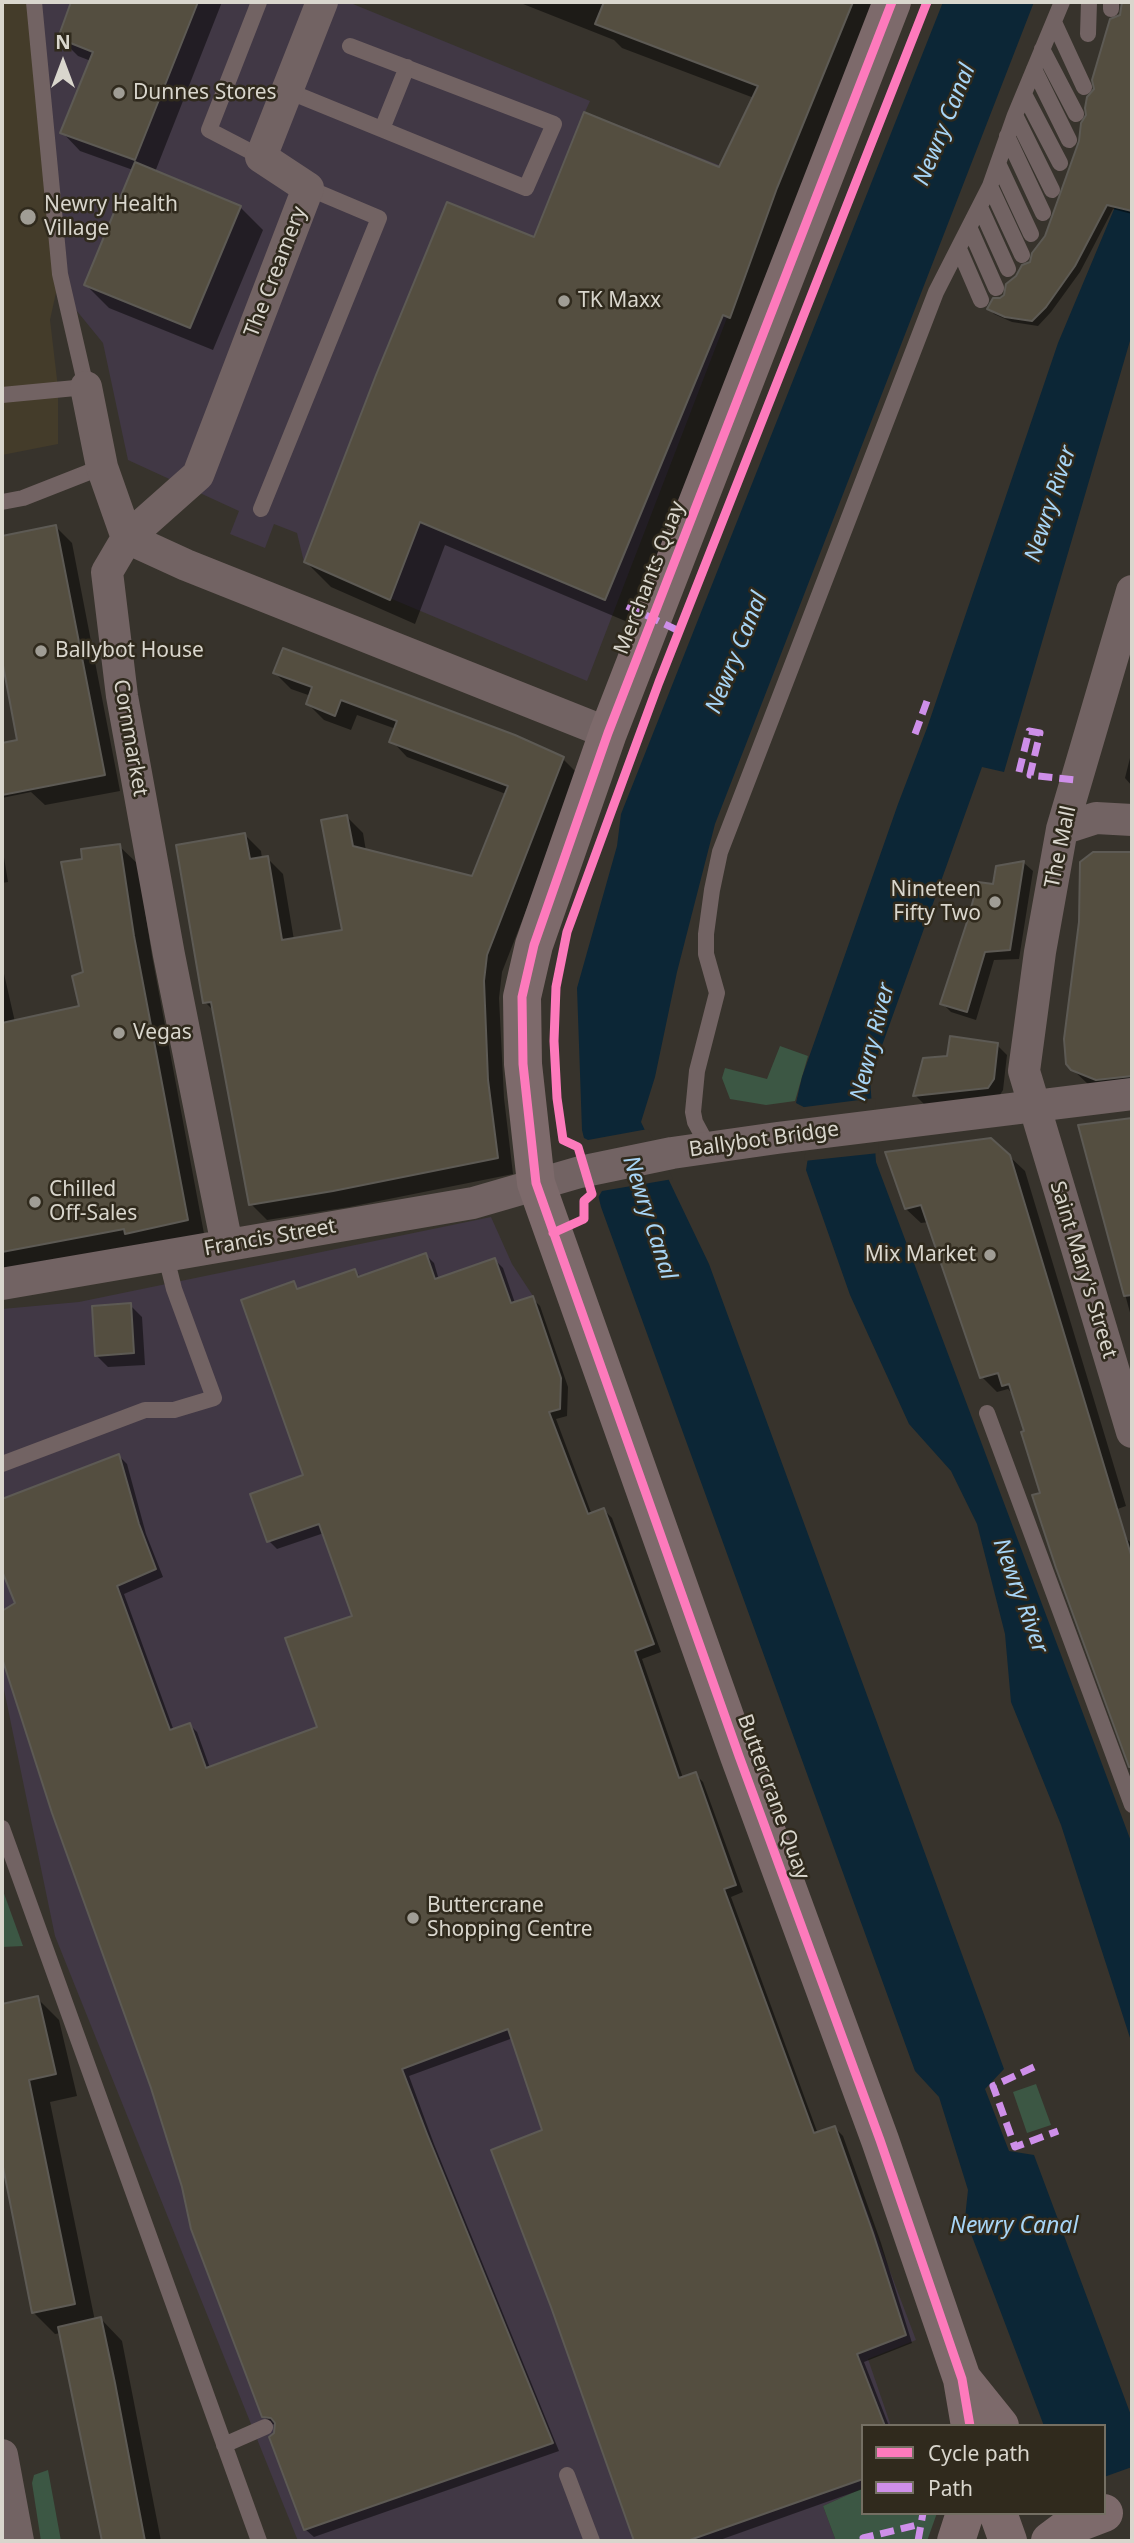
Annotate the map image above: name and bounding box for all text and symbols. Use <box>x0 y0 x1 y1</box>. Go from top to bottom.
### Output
north arrow <box>28 28 98 98</box>
text: N <box>55 29 71 55</box>
water label: Newry Canal <box>908 60 982 190</box>
place label: Dunnes Stores <box>133 80 277 106</box>
marker: Dunnes Stores <box>111 85 127 101</box>
place label: Newry Health Village <box>44 192 178 242</box>
street label: The Creamery <box>240 203 312 341</box>
marker: Newry Health Village <box>18 207 38 227</box>
place label: TK Maxx <box>578 288 661 314</box>
marker: TK Maxx <box>556 293 572 309</box>
water label: Newry River <box>1019 443 1083 565</box>
street label: Merchants Quay <box>609 498 691 658</box>
water label: Newry Canal <box>700 588 774 718</box>
place label: Ballybot House <box>55 638 204 664</box>
marker: Ballybot House <box>33 643 49 659</box>
street label: Cornmarket <box>107 678 153 798</box>
street label: The Mall <box>1040 803 1082 891</box>
place label: Nineteen Fifty Two <box>891 877 981 927</box>
marker: Nineteen Fifty Two <box>987 894 1003 910</box>
water label: Newry River <box>845 980 901 1104</box>
place label: Vegas <box>133 1020 192 1046</box>
marker: Vegas <box>111 1025 127 1041</box>
street label: Ballybot Bridge <box>687 1117 841 1163</box>
water label: Newry Canal <box>616 1153 682 1283</box>
place label: Chilled Off-Sales <box>49 1177 137 1227</box>
street label: Saint Mary's Street <box>1044 1178 1122 1362</box>
marker: Chilled Off-Sales <box>27 1194 43 1210</box>
street label: Francis Street <box>202 1214 338 1262</box>
place label: Mix Market <box>865 1242 976 1268</box>
marker: Mix Market <box>982 1247 998 1263</box>
water label: Newry River <box>986 1535 1054 1657</box>
street label: Buttercrane Quay <box>731 1711 815 1883</box>
place label: Buttercrane Shopping Centre <box>427 1893 593 1943</box>
marker: Buttercrane Shopping Centre <box>405 1910 421 1926</box>
water label: Newry Canal <box>950 2212 1078 2240</box>
legend <box>861 2424 1106 2515</box>
text: Cycle path <box>928 2439 1030 2467</box>
text: Path <box>928 2474 973 2502</box>

